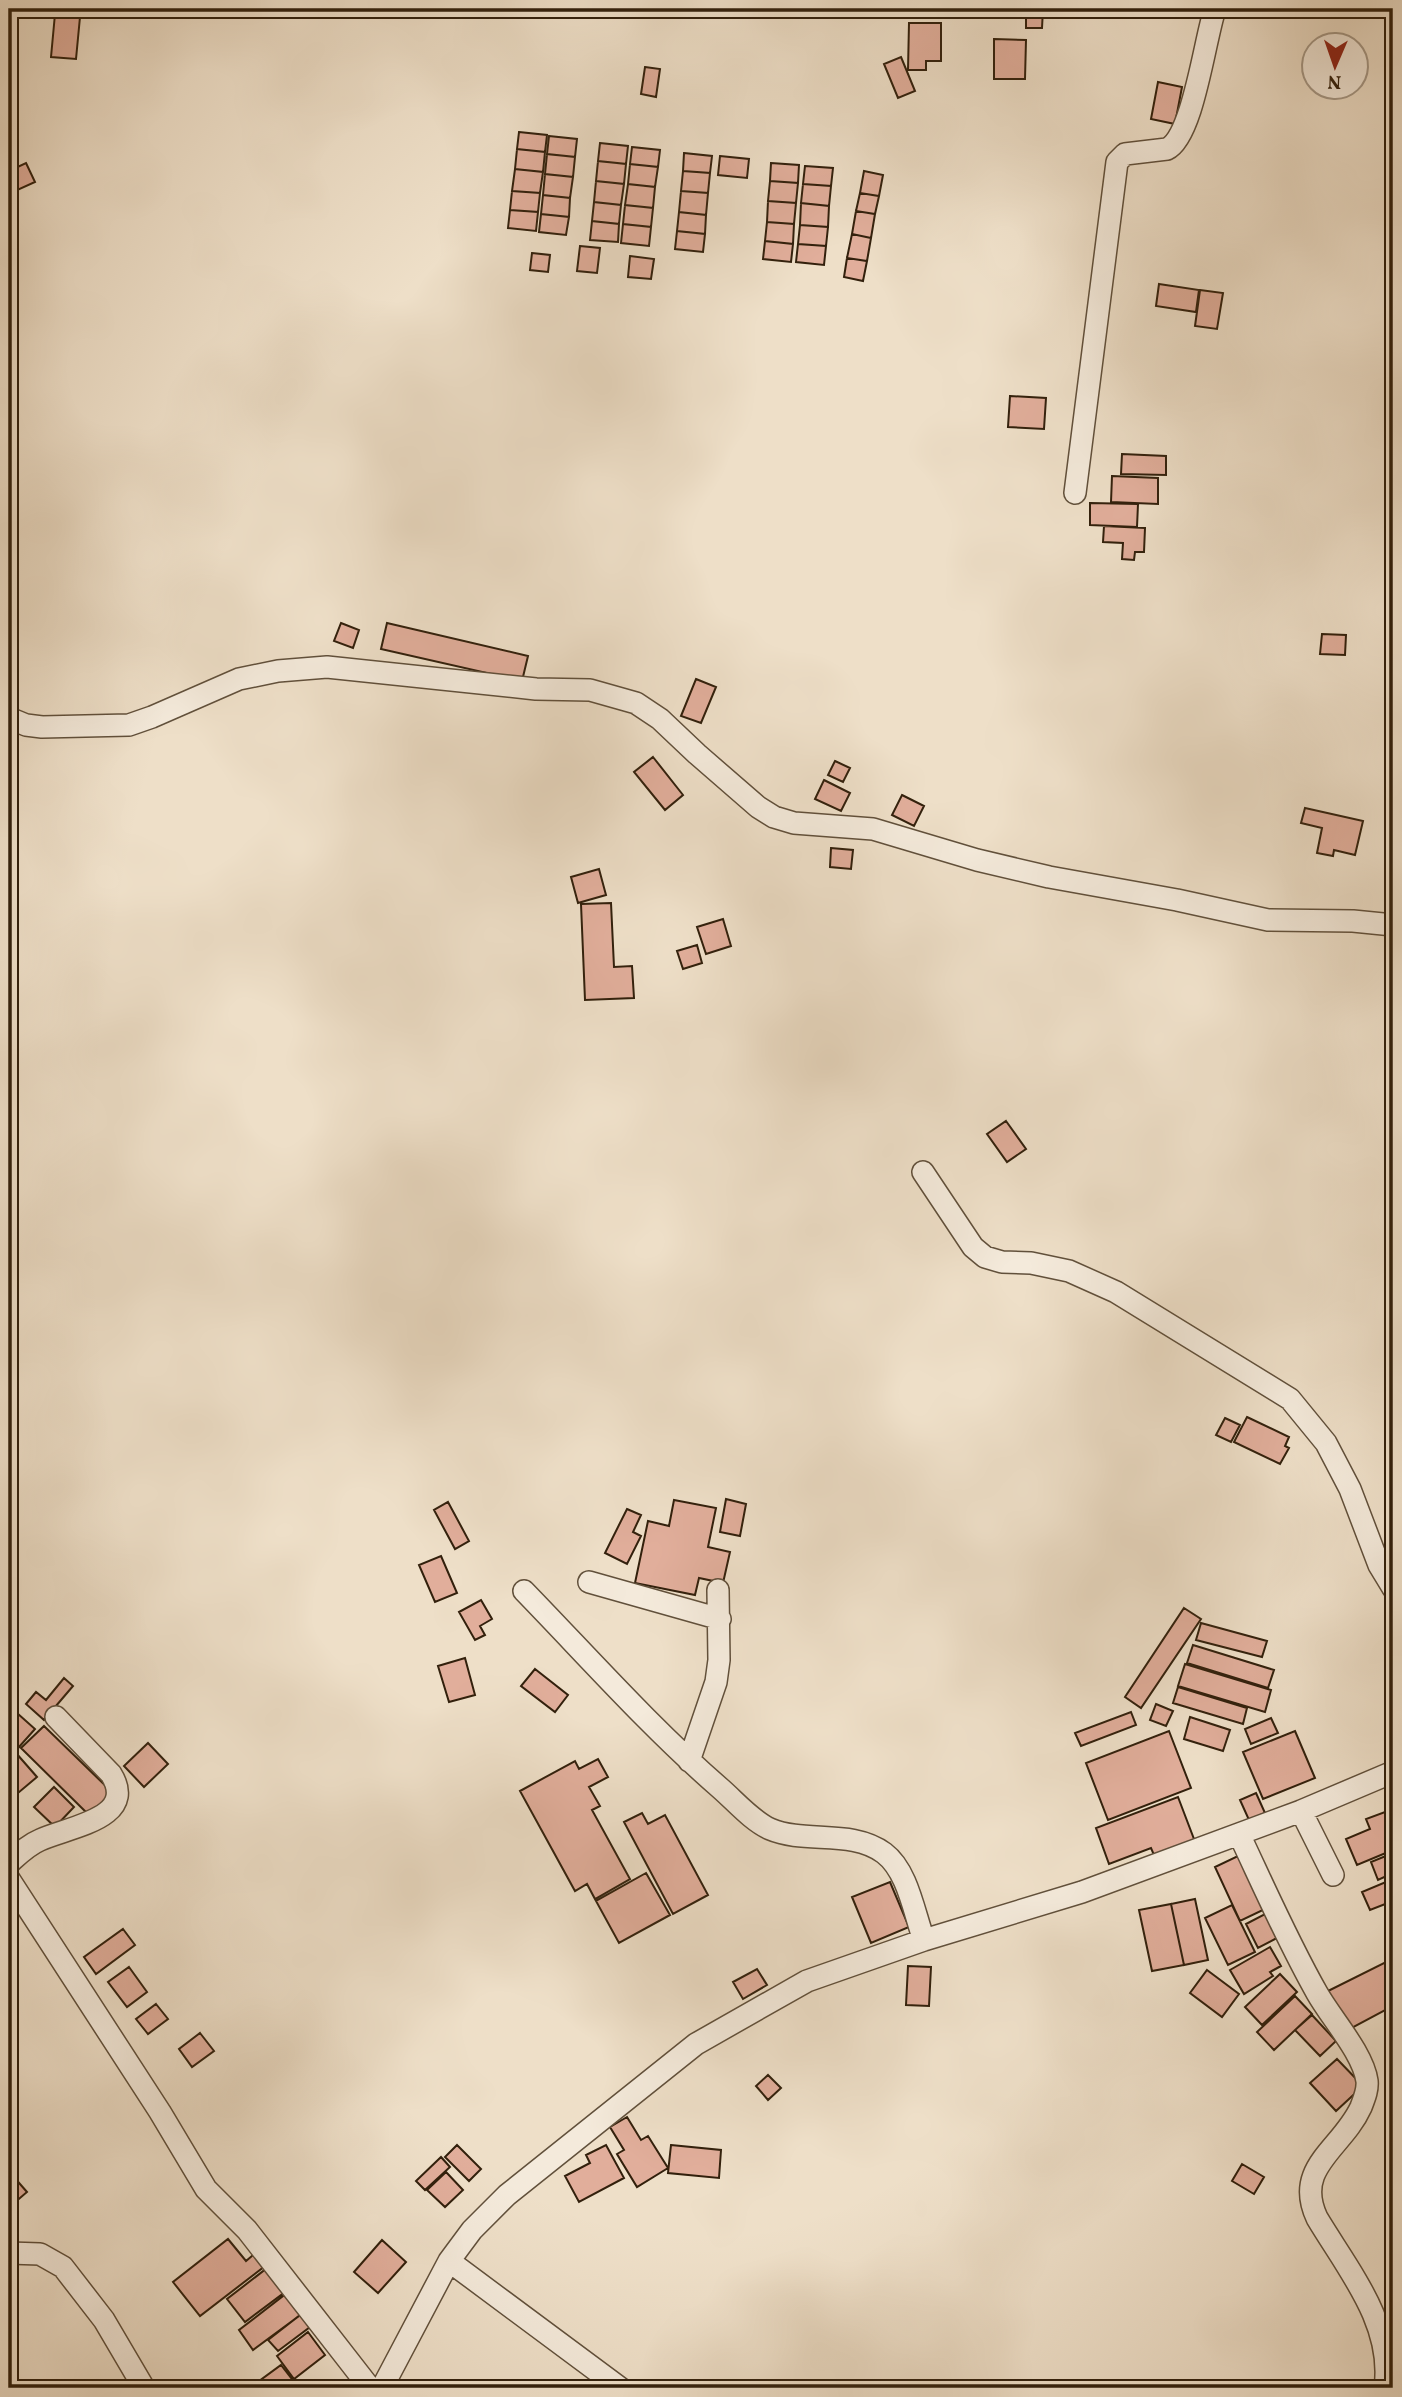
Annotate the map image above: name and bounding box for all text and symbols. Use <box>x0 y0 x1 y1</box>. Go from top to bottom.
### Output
north arrow <box>1300 32 1370 102</box>
text: N <box>1327 68 1342 94</box>

